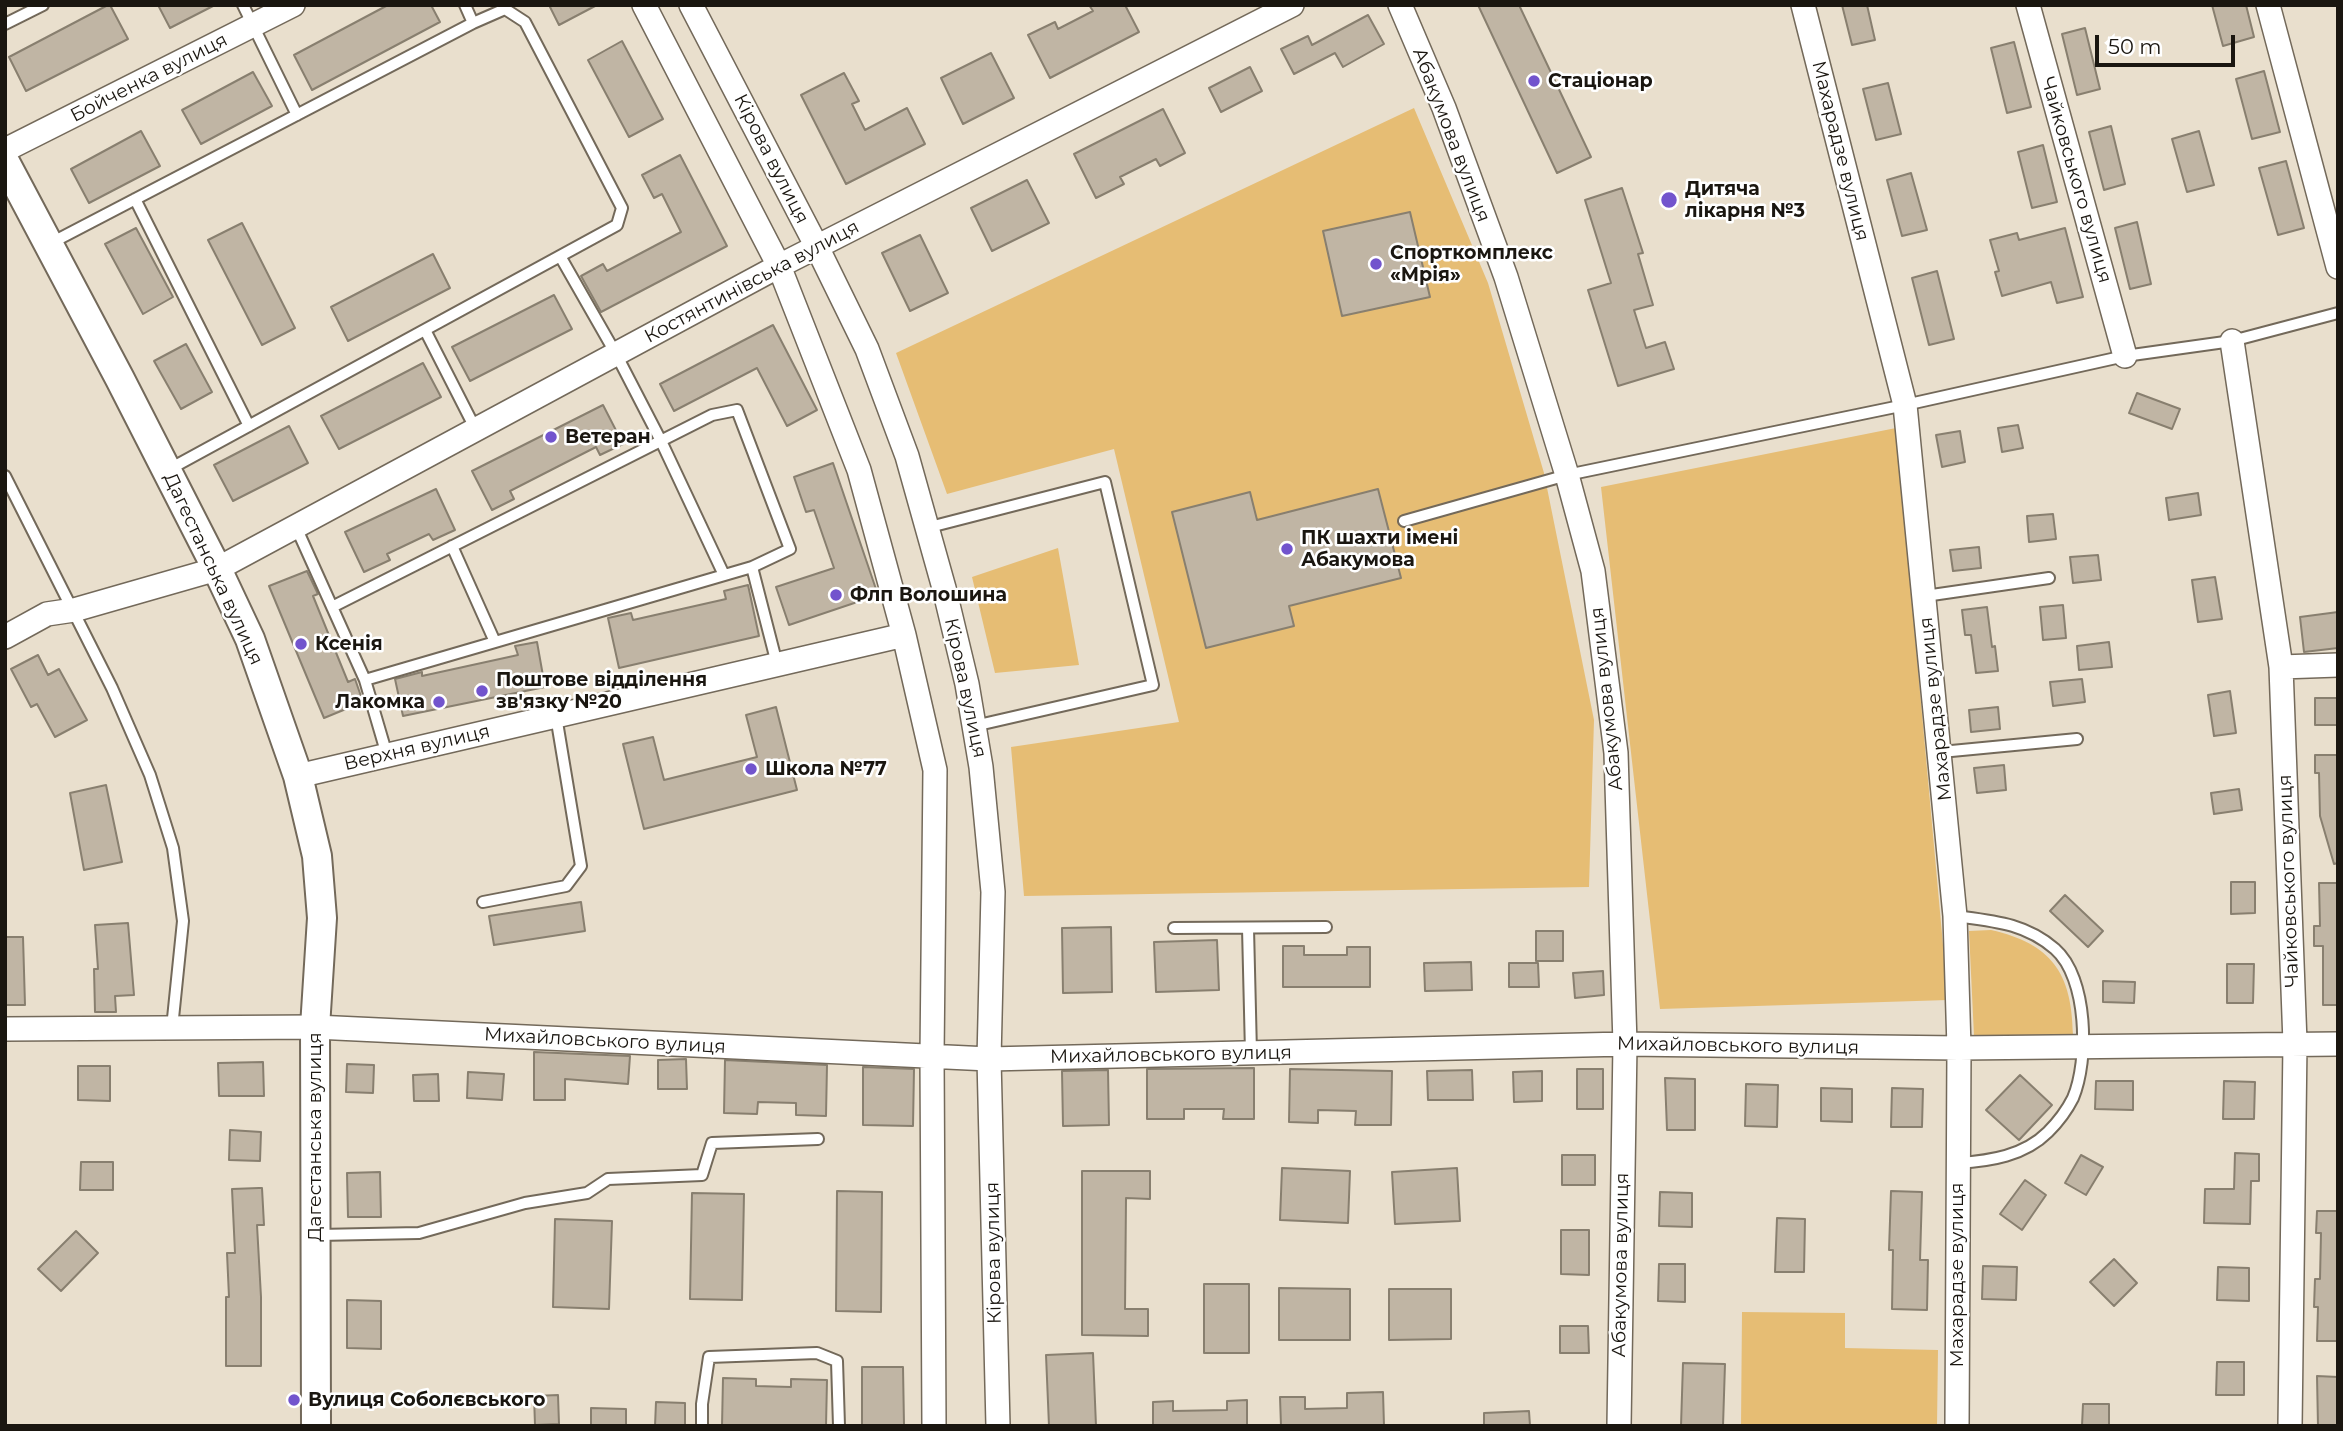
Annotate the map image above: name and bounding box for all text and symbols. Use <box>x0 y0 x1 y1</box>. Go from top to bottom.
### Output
scale bar <box>2098 21 2238 65</box>
street label: Бойченка вулиця <box>67 29 231 127</box>
text: 50 m <box>2108 34 2162 59</box>
street label: Абакумова вулиця <box>1407 45 1495 225</box>
street label: Махарадзе вулиця <box>1807 59 1873 243</box>
place label: Стаціонар <box>1548 70 1653 92</box>
marker: Стаціонар <box>1526 73 1542 89</box>
street label: Чайковського вулиця <box>2036 74 2116 286</box>
street label: Кірова вулиця <box>729 90 813 228</box>
place label: Дитяча лікарня №3 <box>1685 178 1805 222</box>
marker: Дитяча лікарня №3 <box>1659 190 1679 210</box>
street label: Костянтинівська вулиця <box>641 216 863 348</box>
place label: Спорткомплекс «Мрія» <box>1390 242 1553 286</box>
marker: Спорткомплекс «Мрія» <box>1368 256 1384 272</box>
place label: Ветеран <box>565 426 651 448</box>
marker: Ветеран <box>543 429 559 445</box>
street label: Дагестанська вулиця <box>158 469 268 669</box>
place label: ПК шахти імені Абакумова <box>1301 527 1458 571</box>
marker: ПК шахти імені Абакумова <box>1279 541 1295 557</box>
place label: Флп Волошина <box>850 584 1007 606</box>
marker: Флп Волошина <box>828 587 844 603</box>
street label: Абакумова вулиця <box>1586 606 1628 792</box>
street label: Кірова вулиця <box>939 616 991 760</box>
street label: Махарадзе вулиця <box>1915 616 1957 802</box>
place label: Ксенія <box>315 633 383 655</box>
marker: Ксенія <box>293 636 309 652</box>
place label: Поштове відділення зв'язку №20 <box>496 669 707 713</box>
marker: Поштове відділення зв'язку №20 <box>474 683 490 699</box>
place label: Лакомка <box>335 691 425 713</box>
marker: Лакомка <box>431 694 447 710</box>
street label: Верхня вулиця <box>342 720 492 776</box>
place label: Школа №77 <box>765 758 887 780</box>
marker: Школа №77 <box>743 761 759 777</box>
street label: Чайковського вулиця <box>2274 774 2304 988</box>
street label: Михайловського вулиця <box>484 1023 726 1059</box>
street label: Дагестанська вулиця <box>304 1032 326 1242</box>
street label: Михайловського вулиця <box>1617 1032 1859 1060</box>
street label: Михайловського вулиця <box>1050 1041 1292 1069</box>
street label: Абакумова вулиця <box>1608 1172 1634 1358</box>
street label: Кірова вулиця <box>981 1182 1007 1324</box>
street label: Махарадзе вулиця <box>1946 1183 1968 1367</box>
place label: Вулиця Соболєвського <box>308 1389 545 1411</box>
marker: Вулиця Соболєвського <box>286 1392 302 1408</box>

